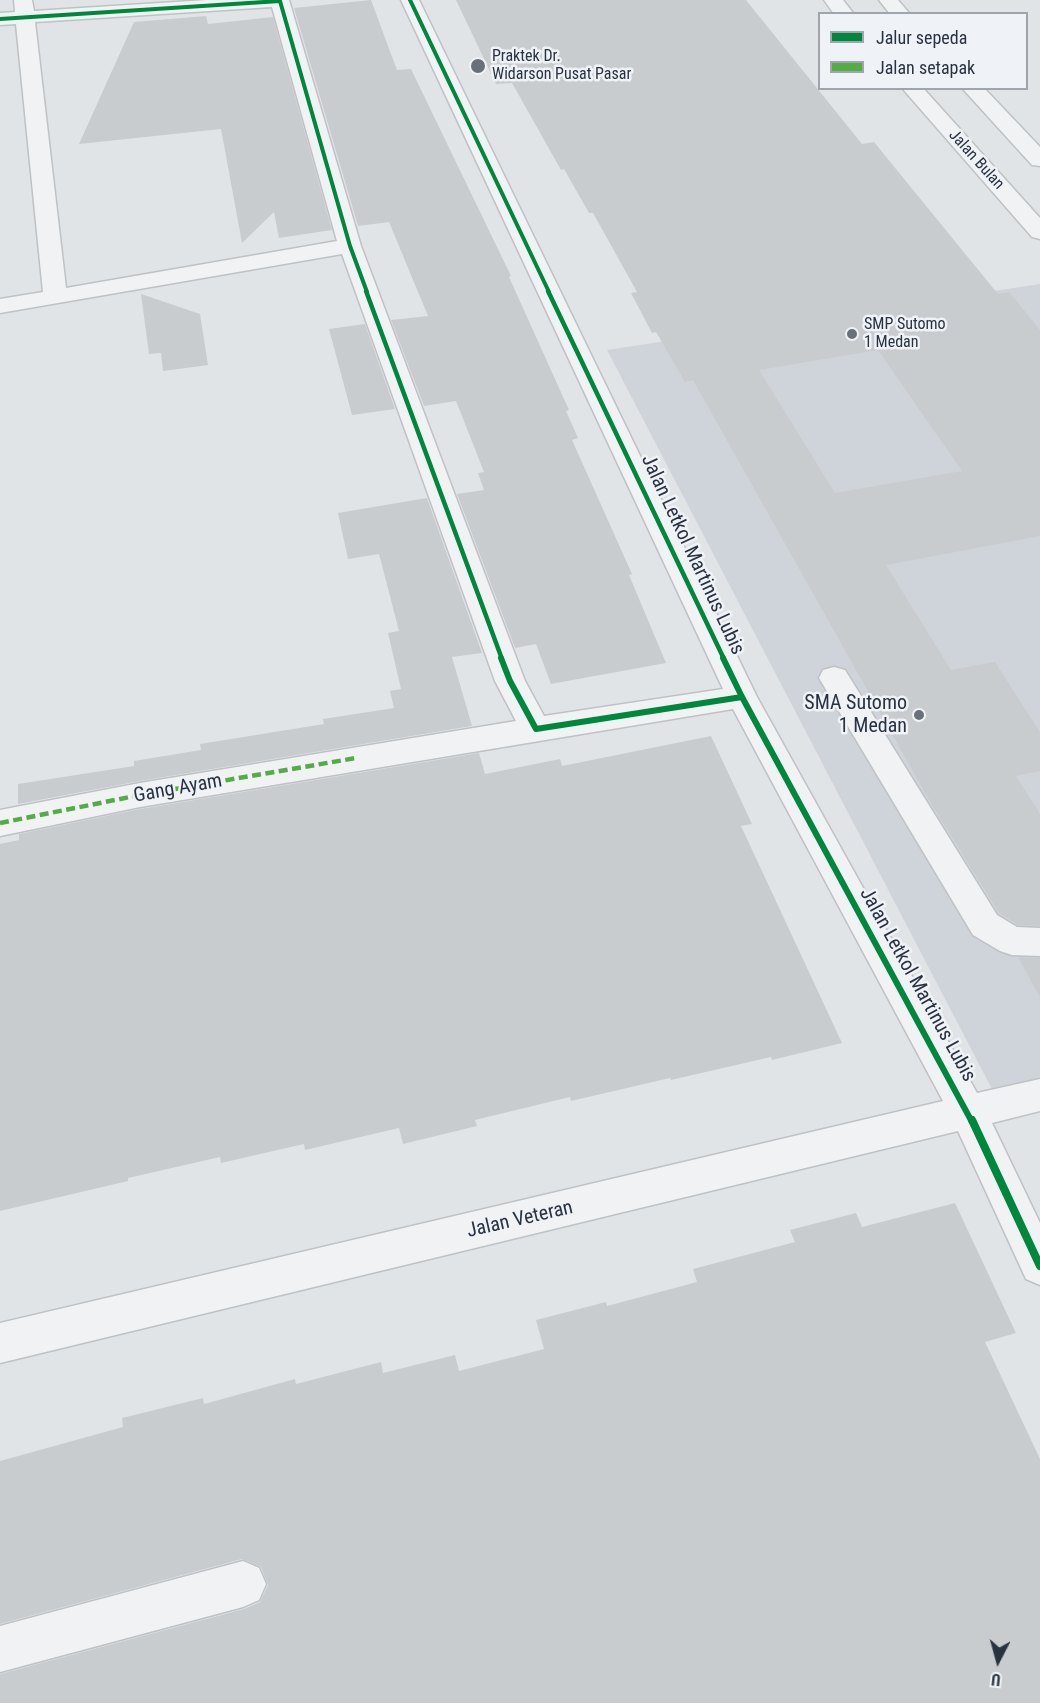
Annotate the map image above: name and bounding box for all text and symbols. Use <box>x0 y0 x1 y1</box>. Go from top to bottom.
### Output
legend <box>818 12 1028 90</box>
text: Jalur sepeda <box>876 27 967 48</box>
place label: Praktek Dr. Widarson Pusat Pasar <box>492 47 631 85</box>
marker: Praktek Dr. Widarson Pusat Pasar <box>469 57 487 75</box>
text: Jalan setapak <box>876 57 975 78</box>
street label: Jalan Bulan <box>944 126 1008 194</box>
place label: SMP Sutomo 1 Medan <box>864 315 946 353</box>
marker: SMP Sutomo 1 Medan <box>845 327 859 341</box>
street label: Jalan Letkol Martinus Lubis <box>635 451 749 659</box>
place label: SMA Sutomo 1 Medan <box>804 692 907 739</box>
marker: SMA Sutomo 1 Medan <box>912 708 926 722</box>
street label: Gang Ayam <box>132 769 224 809</box>
street label: Jalan Letkol Martinus Lubis <box>854 884 980 1086</box>
street label: Jalan Veteran <box>465 1196 575 1244</box>
north arrow <box>968 1631 1028 1691</box>
text: U <box>991 1669 1002 1689</box>

